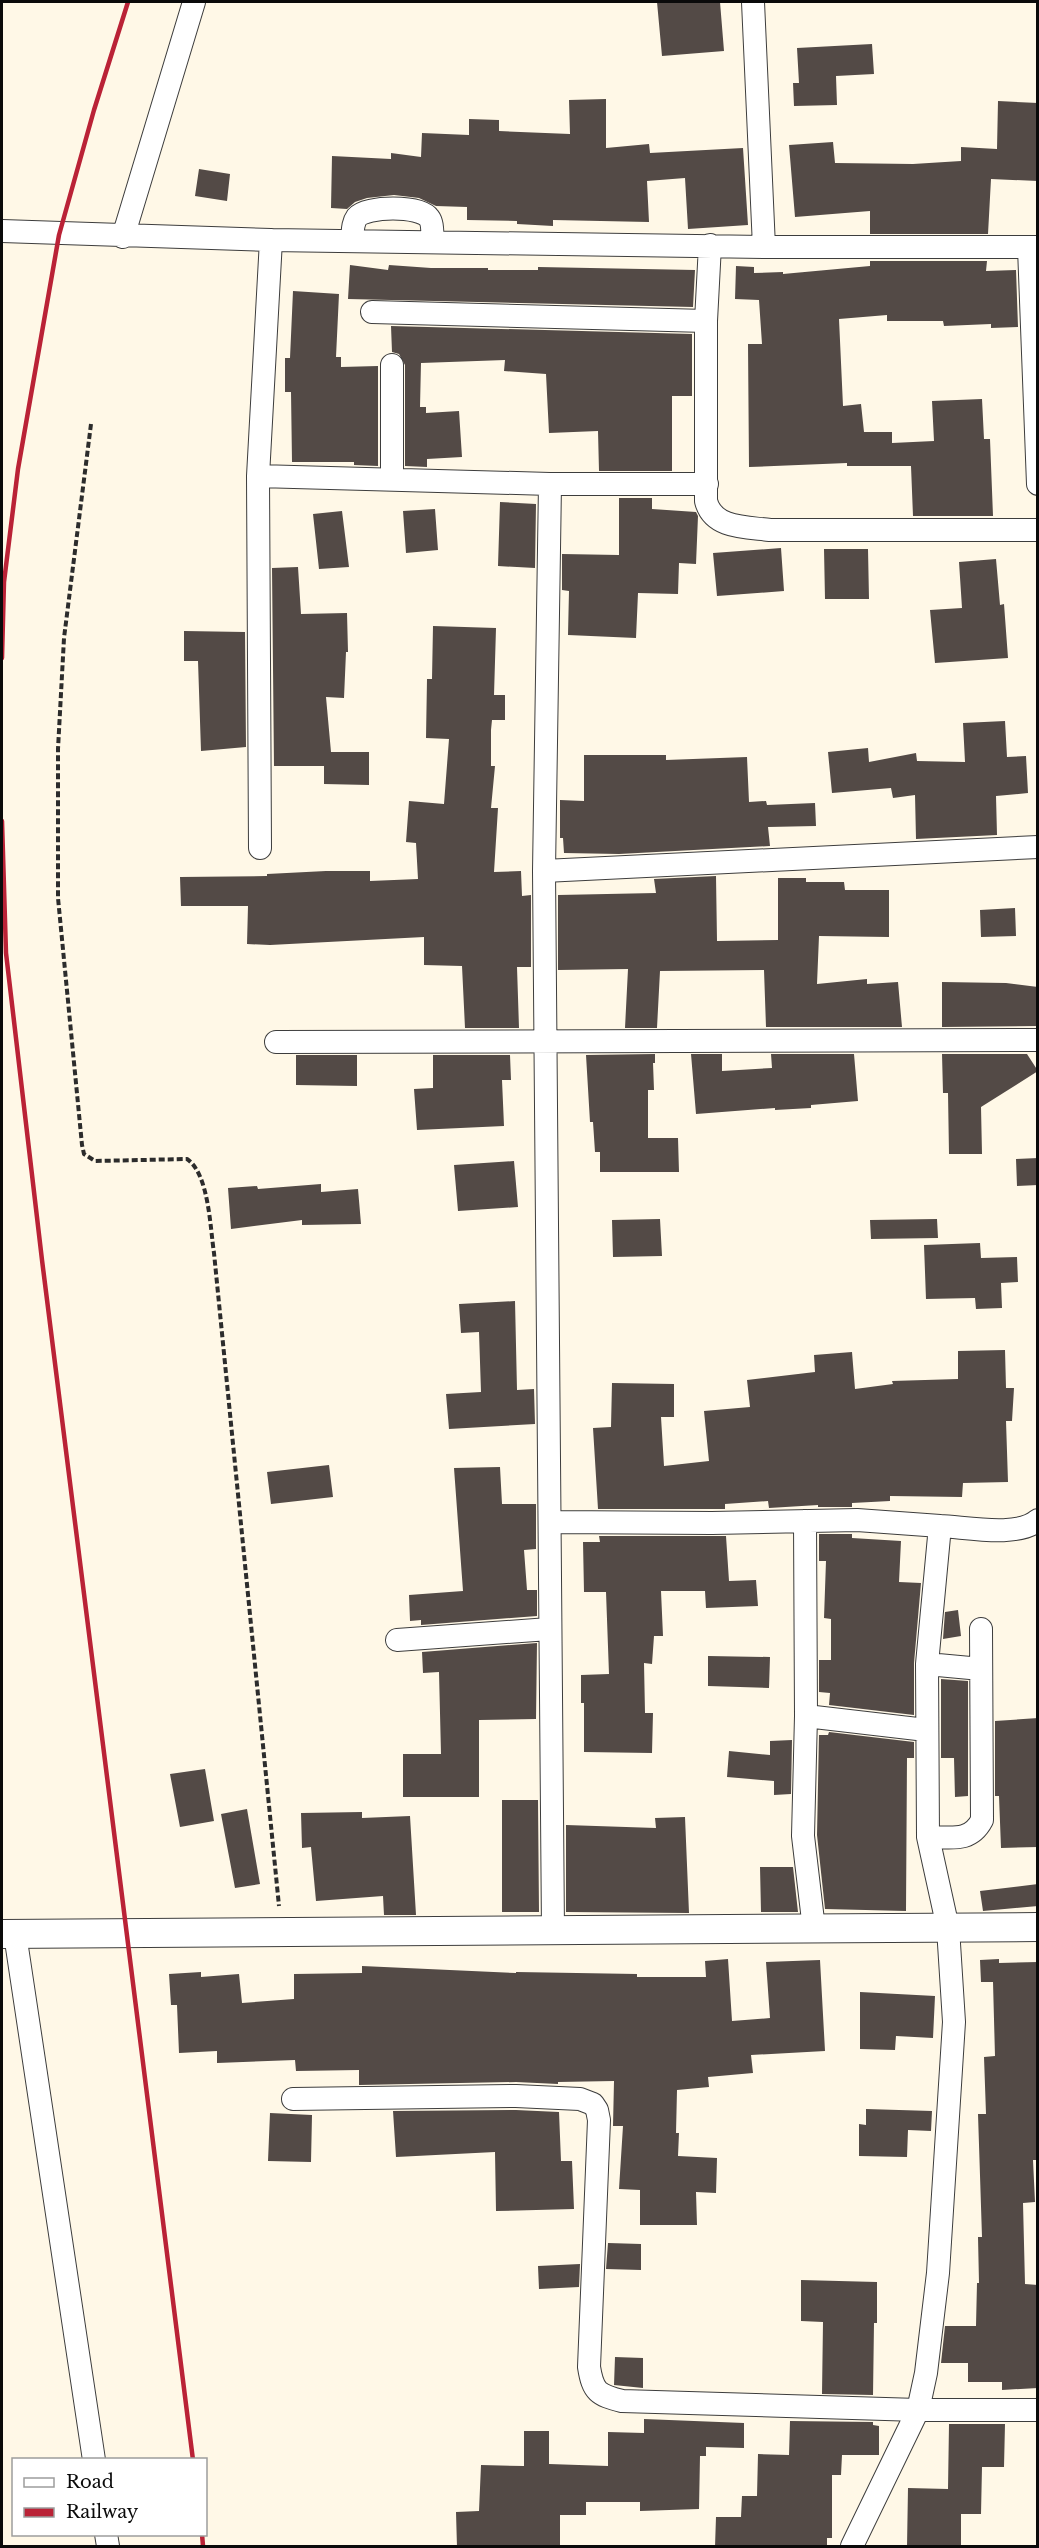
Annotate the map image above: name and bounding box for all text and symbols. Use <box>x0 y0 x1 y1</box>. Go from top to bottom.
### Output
legend <box>12 2458 207 2536</box>
text: Road <box>66 2471 114 2493</box>
text: Railway <box>66 2501 139 2523</box>

